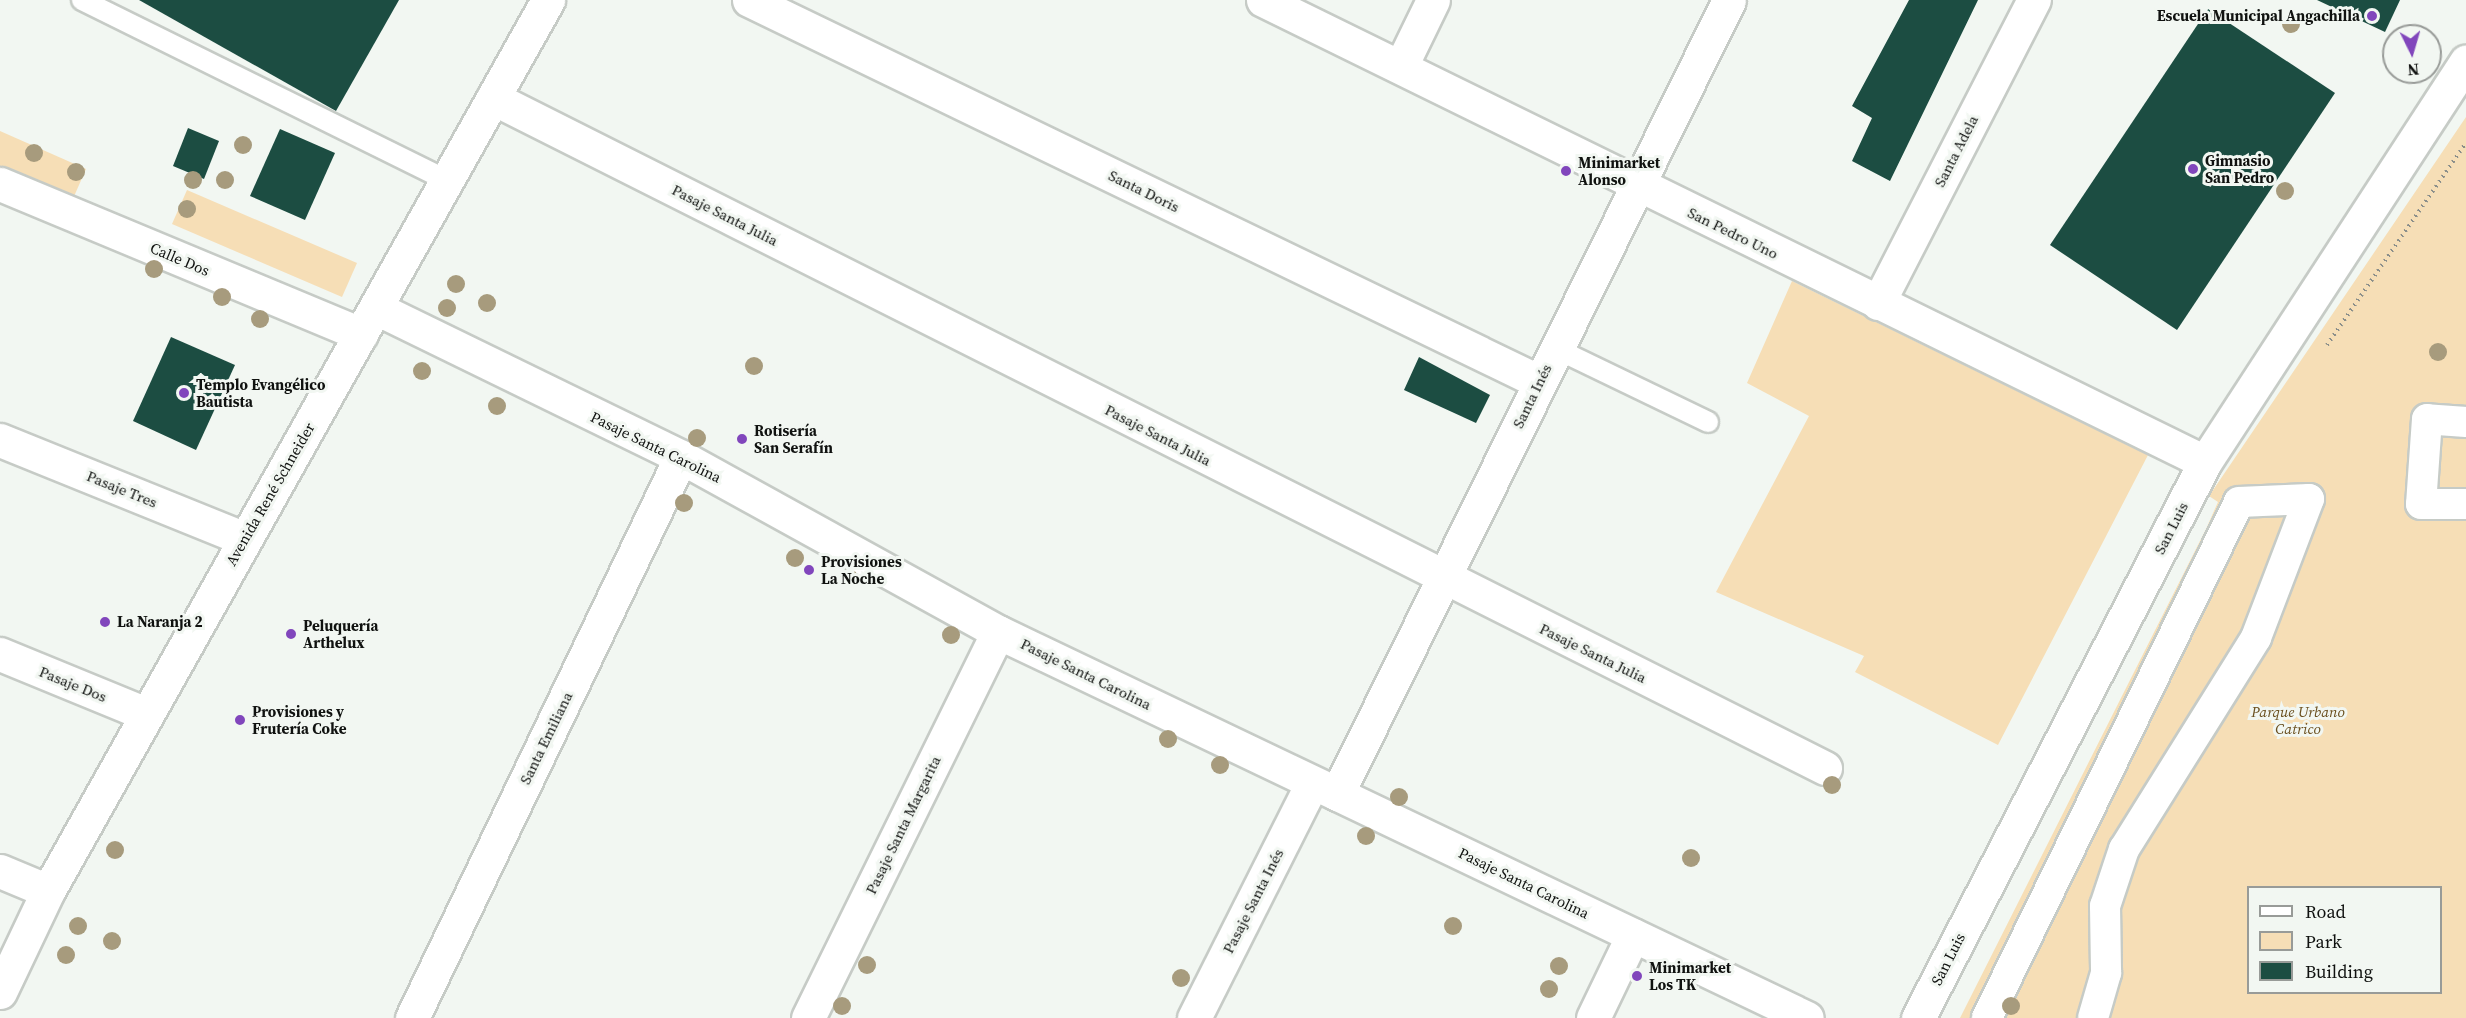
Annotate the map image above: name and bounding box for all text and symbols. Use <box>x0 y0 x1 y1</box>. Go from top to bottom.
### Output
place label: Escuela Municipal Angachilla <box>2157 7 2360 25</box>
marker: Escuela Municipal Angachilla <box>2365 9 2379 23</box>
north arrow <box>2382 24 2442 84</box>
text: N <box>2407 58 2420 81</box>
street label: Santa Adela <box>1930 112 1982 190</box>
place label: Gimnasio San Pedro <box>2205 151 2274 186</box>
place label: Minimarket Alonso <box>1578 153 1660 188</box>
marker: Gimnasio San Pedro <box>2186 162 2200 176</box>
marker: Minimarket Alonso <box>1559 164 1573 178</box>
street label: Santa Doris <box>1106 166 1182 216</box>
street label: Pasaje Santa Julia <box>669 181 781 249</box>
street label: San Pedro Uno <box>1685 203 1781 263</box>
street label: Calle Dos <box>148 238 212 280</box>
street label: Santa Inés <box>1509 361 1555 431</box>
place label: Templo Evangélico Bautista <box>196 375 325 410</box>
marker: Templo Evangélico Bautista <box>177 386 191 400</box>
street label: Pasaje Santa Julia <box>1102 401 1214 469</box>
street label: Pasaje Santa Carolina <box>588 408 724 486</box>
street label: Avenida René Schneider <box>222 419 318 569</box>
place label: Rotisería San Serafín <box>754 421 833 456</box>
marker: Rotisería San Serafín <box>735 432 749 446</box>
street label: Pasaje Tres <box>84 467 160 511</box>
street label: San Luis <box>2150 499 2192 557</box>
place label: Provisiones La Noche <box>821 552 902 587</box>
marker: Provisiones La Noche <box>802 563 816 577</box>
place label: La Naranja 2 <box>117 613 203 631</box>
marker: La Naranja 2 <box>98 615 112 629</box>
place label: Peluquería Arthelux <box>303 616 379 651</box>
street label: Pasaje Santa Julia <box>1537 619 1649 687</box>
marker: Peluquería Arthelux <box>284 627 298 641</box>
street label: Pasaje Santa Carolina <box>1018 635 1154 713</box>
street label: Pasaje Dos <box>37 662 109 706</box>
street label: Santa Emiliana <box>516 689 576 787</box>
place label: Provisiones y Frutería Coke <box>252 702 347 737</box>
park label: Parque Urbano Catrico <box>2251 702 2345 737</box>
marker: Provisiones y Frutería Coke <box>233 713 247 727</box>
street label: Pasaje Santa Margarita <box>862 753 944 897</box>
street label: Pasaje Santa Carolina <box>1456 844 1592 922</box>
street label: Pasaje Santa Inés <box>1219 846 1287 956</box>
legend <box>2247 886 2442 994</box>
text: Road <box>2305 899 2346 924</box>
text: Park <box>2305 929 2342 954</box>
street label: San Luis <box>1927 930 1969 988</box>
place label: Minimarket Los TK <box>1649 958 1731 993</box>
text: Building <box>2305 959 2373 984</box>
marker: Minimarket Los TK <box>1630 969 1644 983</box>

